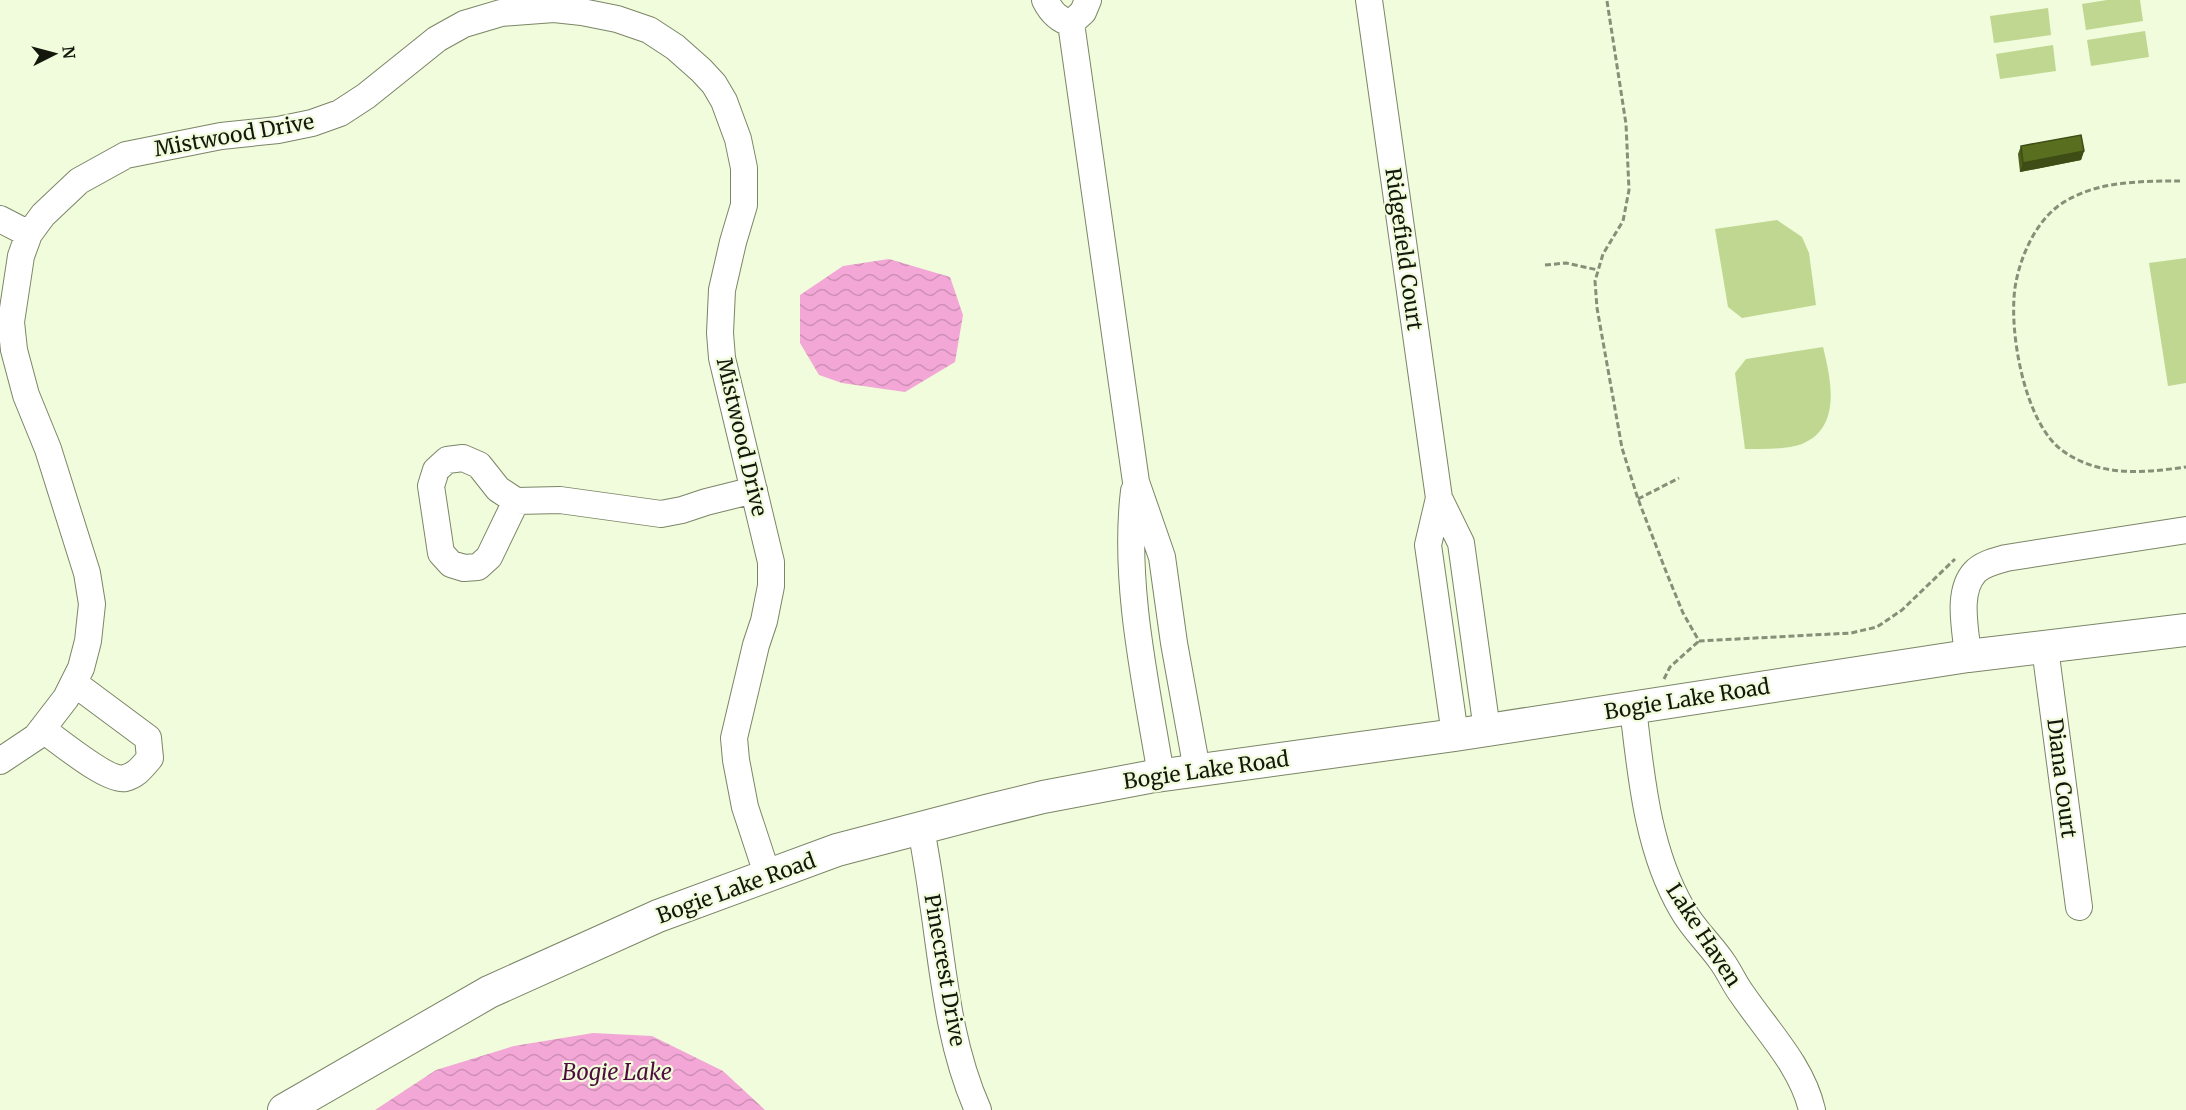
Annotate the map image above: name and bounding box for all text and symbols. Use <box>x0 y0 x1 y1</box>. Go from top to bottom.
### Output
north arrow <box>24 24 84 84</box>
text: N <box>58 45 80 60</box>
street label: Mistwood Drive <box>152 108 316 162</box>
street label: Ridgefield Court <box>1379 166 1429 332</box>
street label: Mistwood Drive <box>711 355 773 519</box>
street label: Bogie Lake Road <box>1602 673 1772 725</box>
street label: Diana Court <box>2041 717 2083 839</box>
street label: Bogie Lake Road <box>1121 745 1291 795</box>
street label: Bogie Lake Road <box>653 847 820 929</box>
street label: Lake Haven <box>1661 878 1747 992</box>
street label: Pinecrest Drive <box>918 892 972 1048</box>
water label: Bogie Lake <box>562 1058 672 1086</box>

